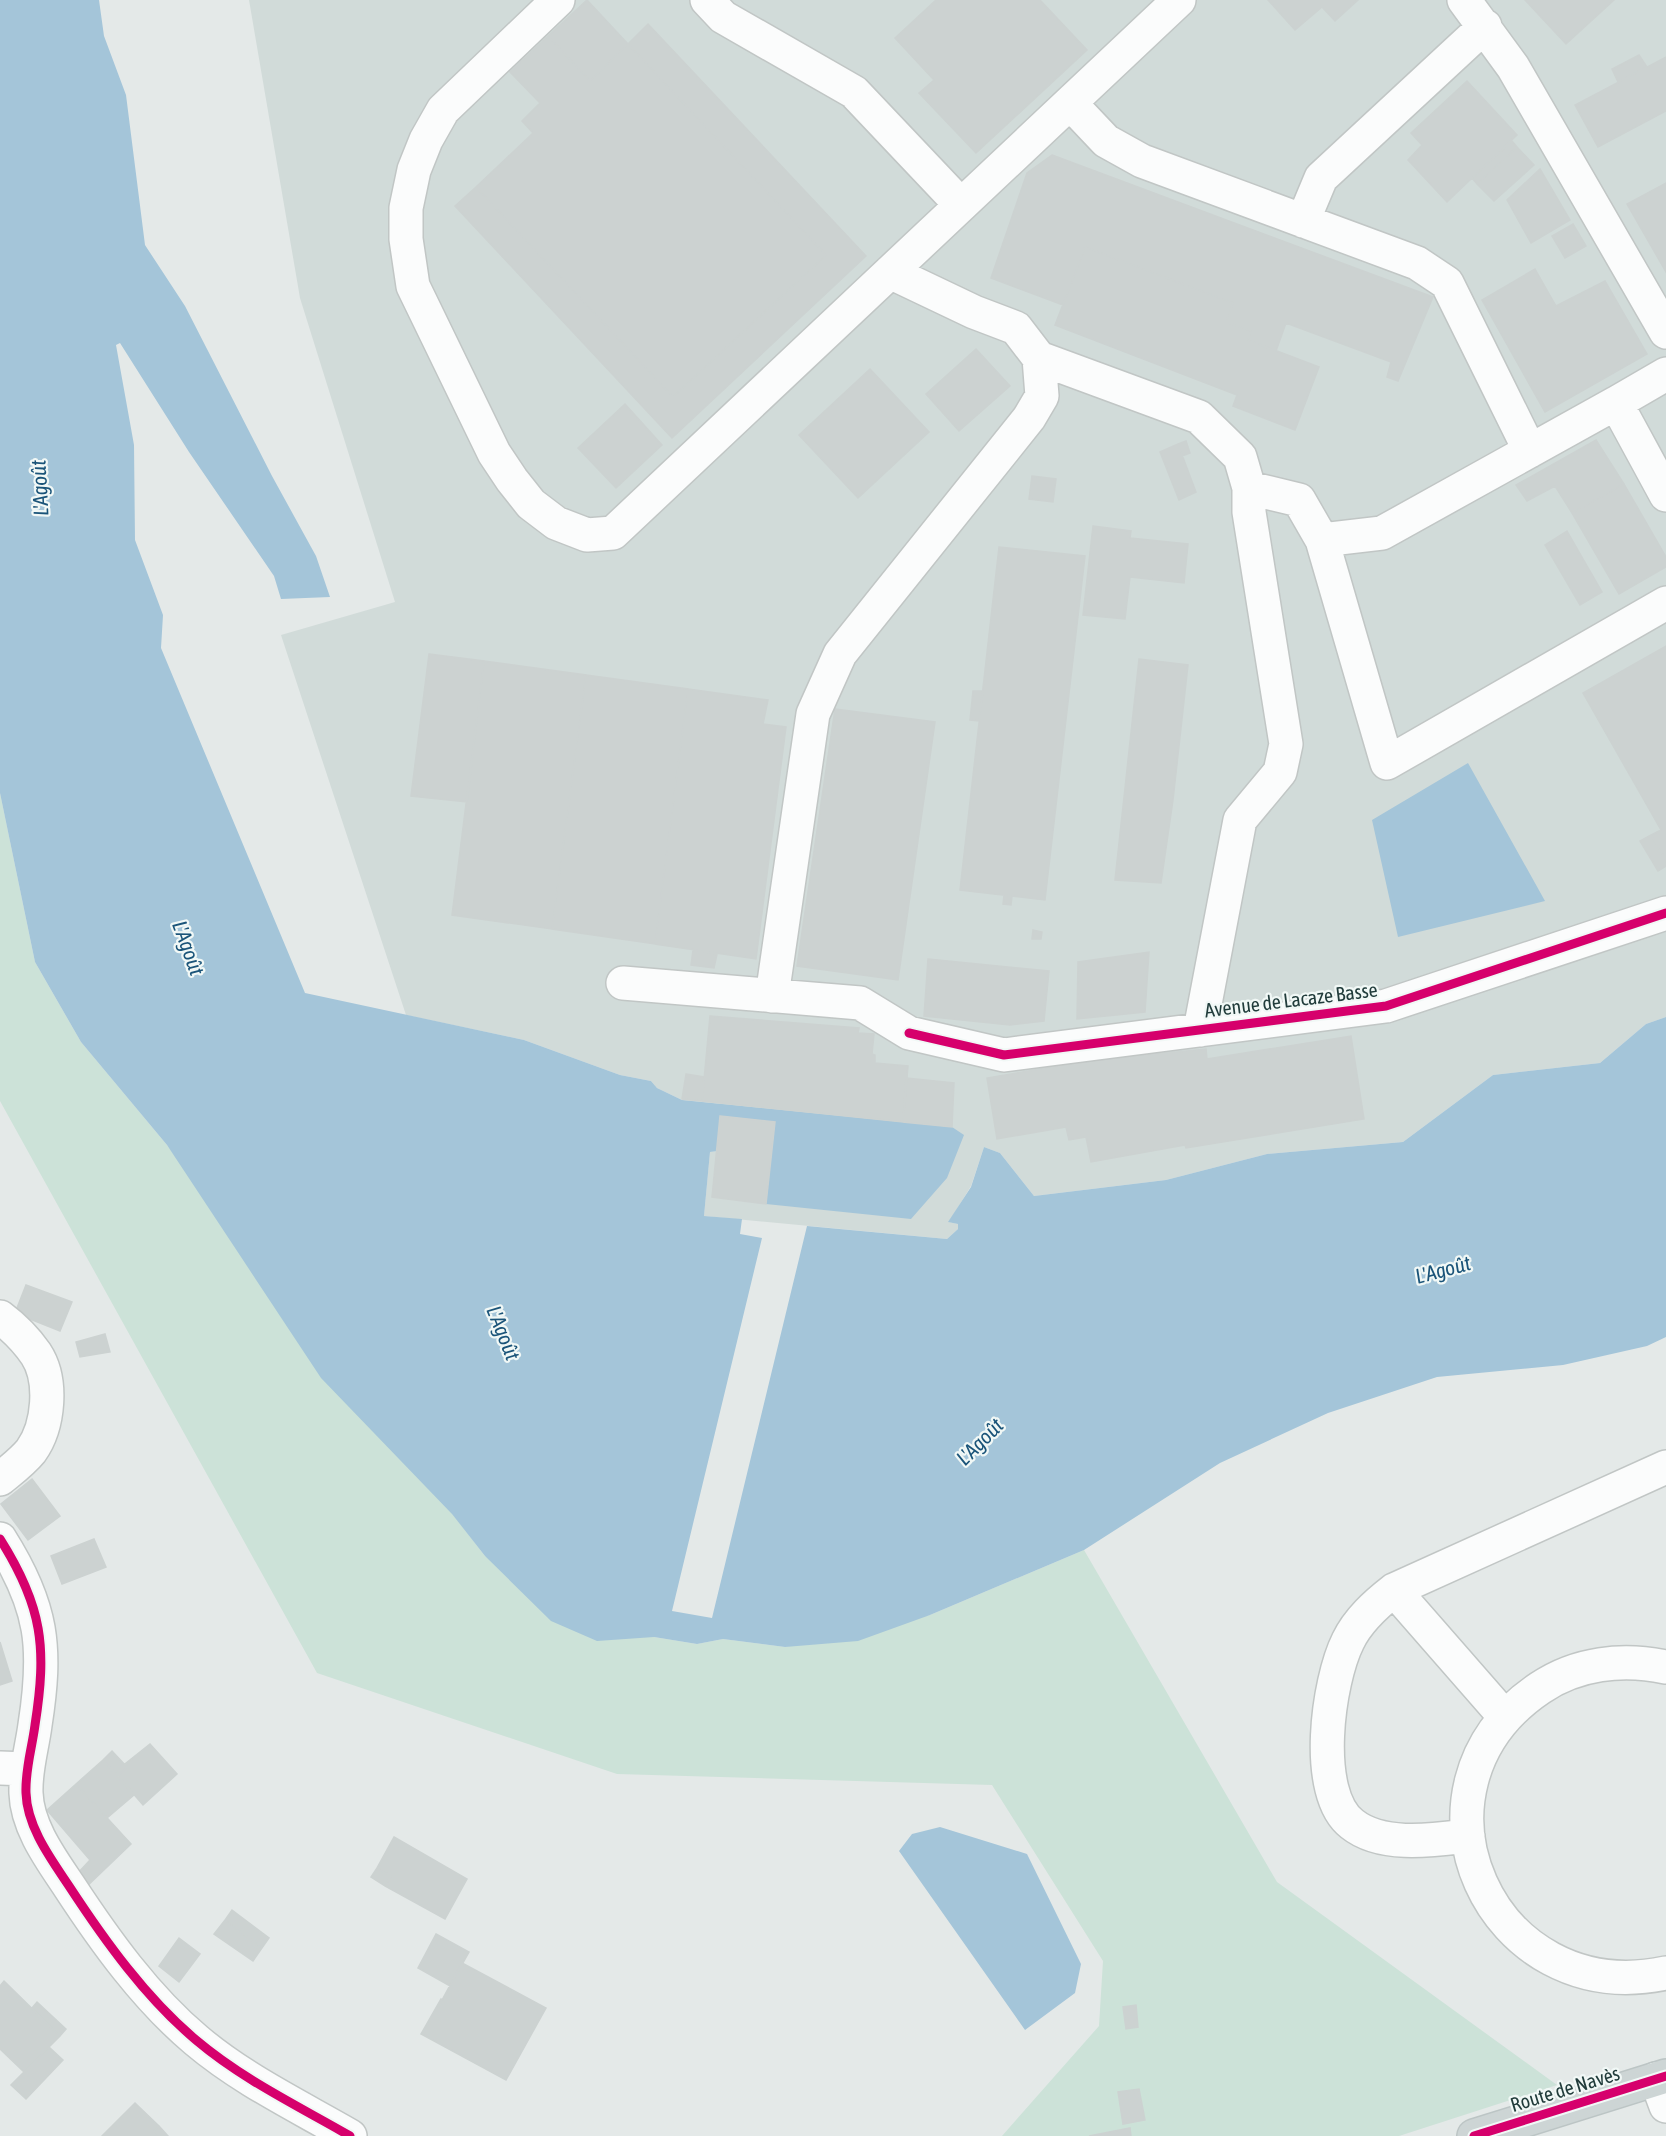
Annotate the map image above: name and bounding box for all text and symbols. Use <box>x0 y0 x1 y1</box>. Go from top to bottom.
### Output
water label: L'Agoût <box>26 459 52 517</box>
water label: L'Agoût <box>168 917 210 978</box>
street label: Avenue de Lacaze Basse <box>1203 977 1379 1022</box>
water label: L'Agoût <box>1412 1250 1473 1288</box>
water label: L'Agoût <box>482 1302 526 1363</box>
water label: L'Agoût <box>951 1413 1008 1470</box>
street label: Route de Navès <box>1507 2061 1622 2116</box>

